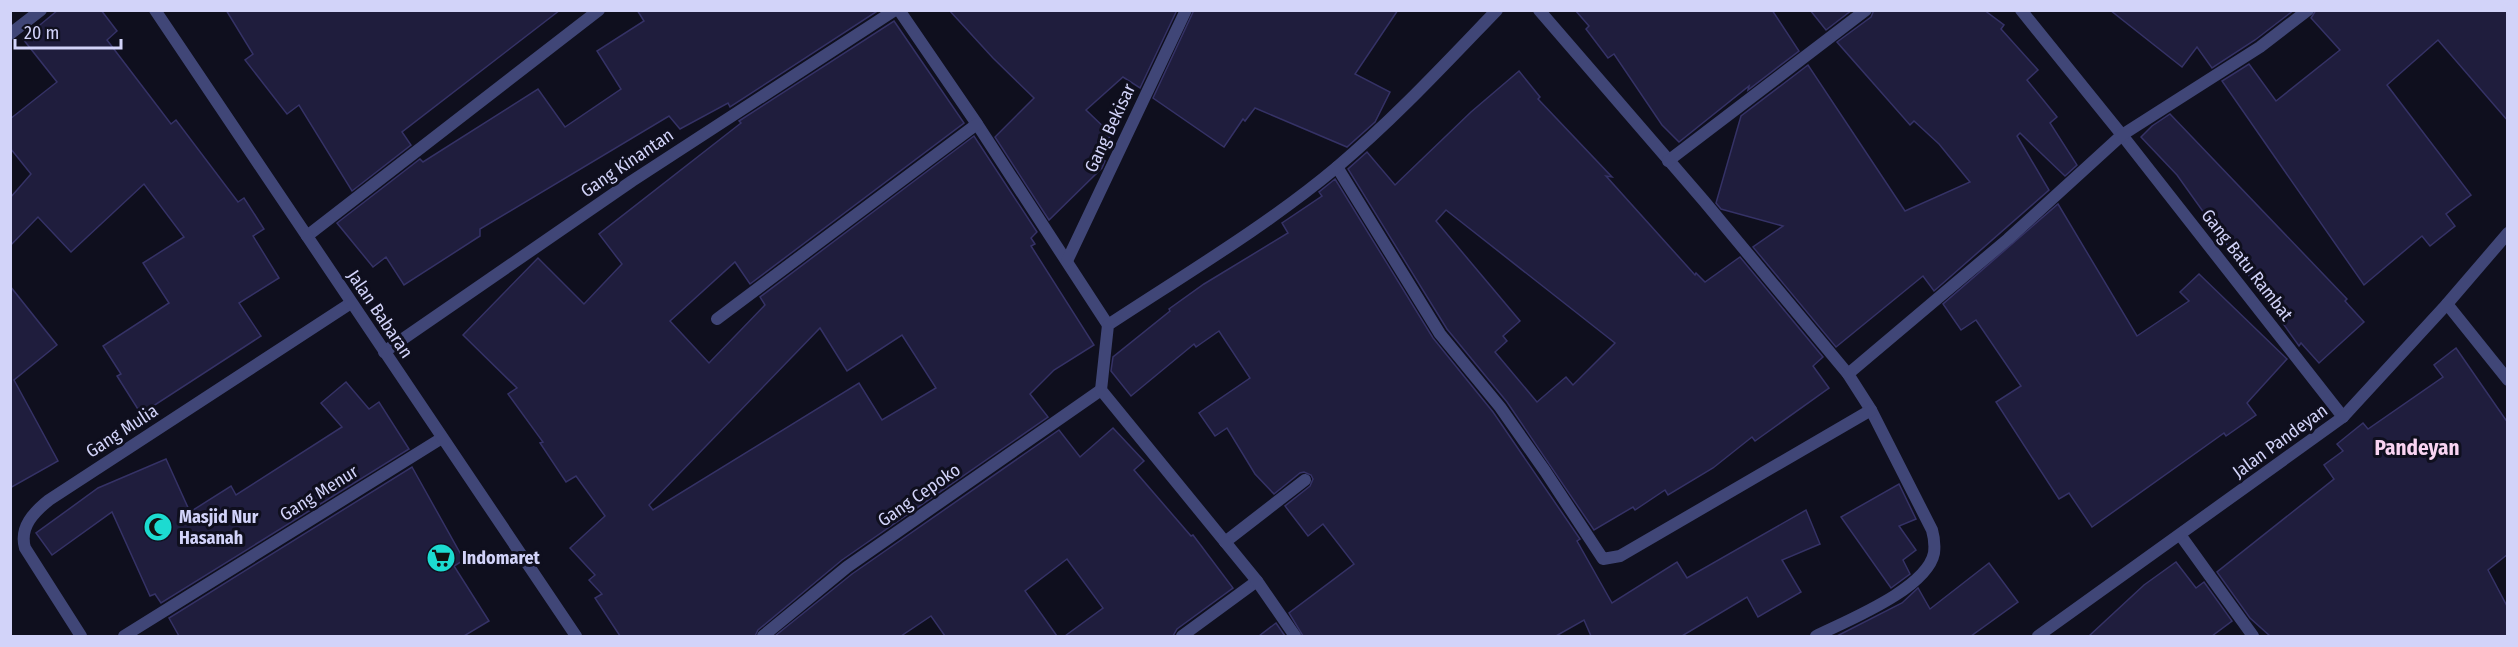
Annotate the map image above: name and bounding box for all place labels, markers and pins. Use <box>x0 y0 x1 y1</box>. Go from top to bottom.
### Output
place label: Masjid Nur Hasanah <box>179 506 259 549</box>
mosque icon: Masjid Nur Hasanah <box>142 511 174 543</box>
supermarket icon: Indomaret <box>425 542 457 574</box>
place label: Indomaret <box>462 547 541 569</box>

